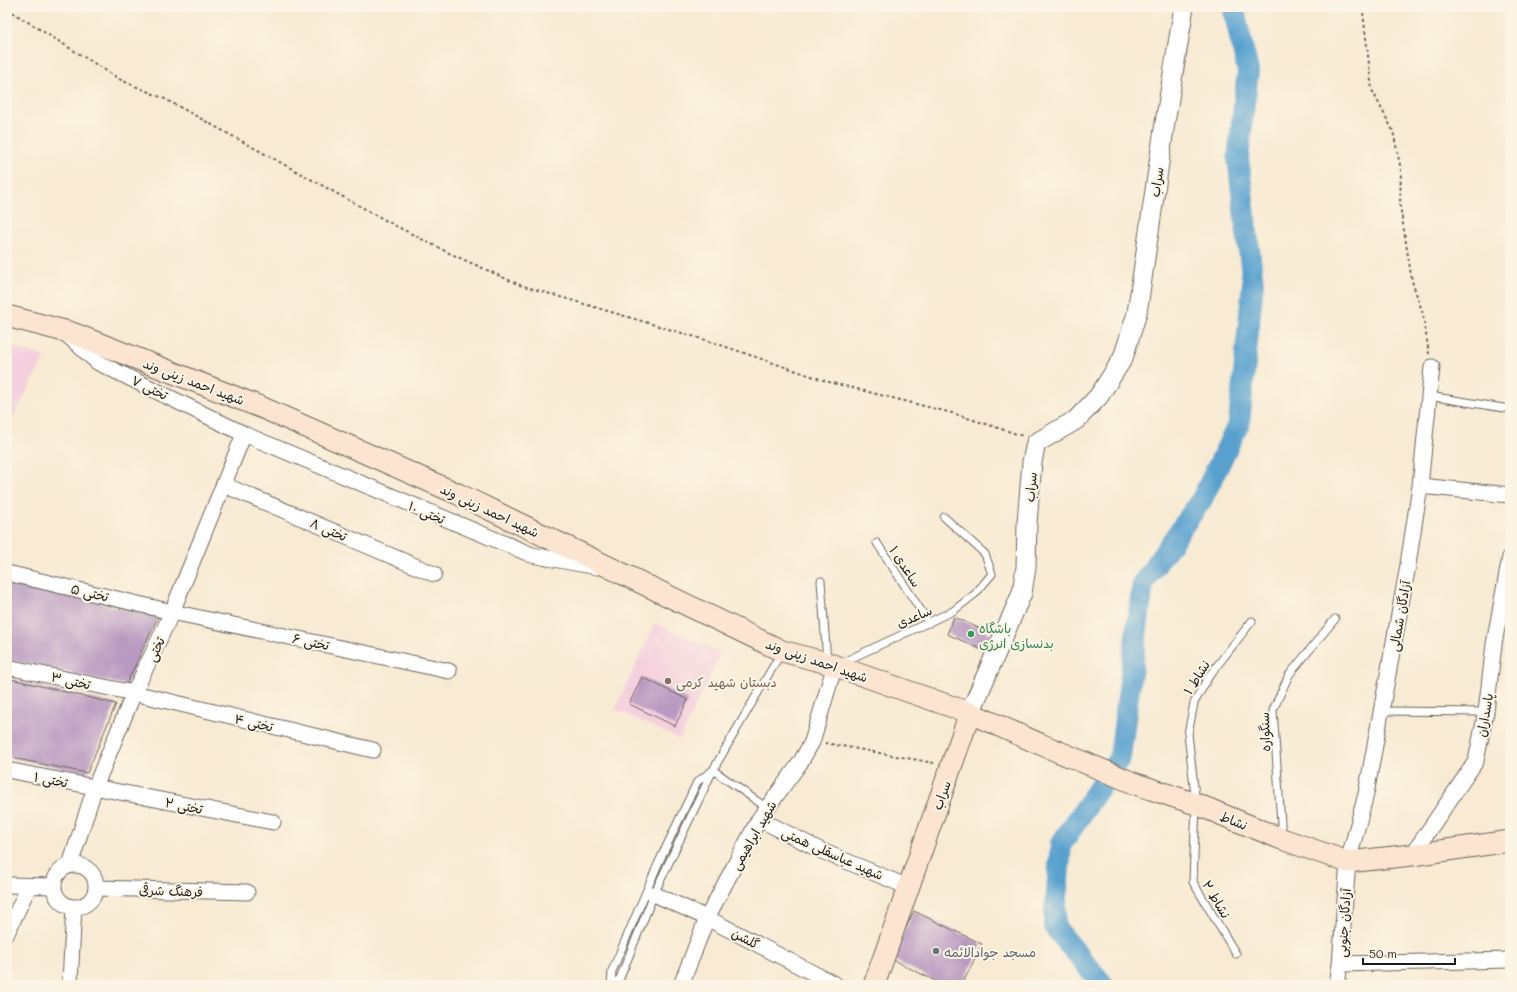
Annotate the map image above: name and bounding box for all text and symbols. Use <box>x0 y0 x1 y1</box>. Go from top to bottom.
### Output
street label: سراب <box>1145 166 1168 198</box>
street label: شهید احمد زینی وند <box>140 354 247 410</box>
street label: تختی ۷ <box>128 371 171 405</box>
street label: سراب <box>1020 471 1041 503</box>
street label: شهید احمد زینی وند <box>437 480 542 542</box>
street label: تختی ۱۰ <box>405 497 448 529</box>
street label: تختی ۸ <box>307 514 350 546</box>
street label: ساعدی ۱ <box>886 542 926 590</box>
street label: آزادگان شمالی <box>1384 578 1416 653</box>
street label: تختی ۵ <box>69 579 111 607</box>
street label: ساعدی <box>894 601 934 631</box>
place label: باشگاه بدنسازی انرژی <box>979 619 1054 652</box>
street label: تختی ۶ <box>291 629 331 655</box>
marker: باشگاه بدنسازی انرژی <box>966 629 976 639</box>
street label: تختی <box>142 634 170 665</box>
street label: شهید احمد زینی وند <box>763 635 870 687</box>
street label: نشاط ۱ <box>1179 657 1213 697</box>
street label: تختی ۳ <box>49 668 93 694</box>
place label: دبستان شهید کرمی <box>676 673 777 692</box>
marker: دبستان شهید کرمی <box>663 676 673 686</box>
street label: پاسداران <box>1472 691 1497 739</box>
street label: تختی ۴ <box>233 709 275 737</box>
street label: سنگواره <box>1255 712 1274 752</box>
street label: تختی ۱ <box>32 767 70 793</box>
street label: سراب <box>928 778 955 812</box>
street label: تختی ۲ <box>163 793 205 819</box>
street label: شهید ابراهیمی <box>726 797 781 874</box>
street label: نشاط <box>1218 807 1250 833</box>
street label: شهید عباسقلی همتی <box>779 823 886 885</box>
street label: نشاط ۲ <box>1199 877 1235 921</box>
street label: فرهنگ شرقی <box>139 880 203 900</box>
street label: آزادگان جنوبی <box>1332 887 1356 958</box>
street label: گلشن <box>729 924 763 953</box>
scale bar <box>1363 940 1455 966</box>
place label: مسجد جوادالائمه <box>944 943 1036 961</box>
text: 50 m <box>1369 945 1397 961</box>
marker: مسجد جوادالائمه <box>931 946 941 956</box>

